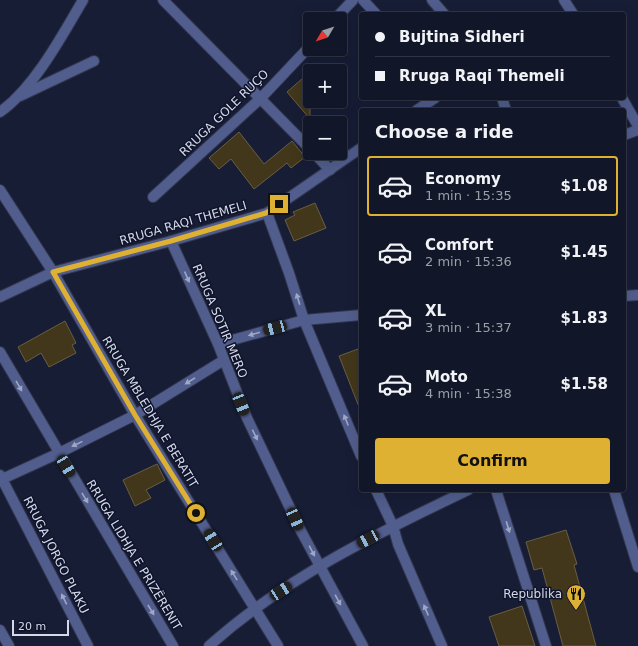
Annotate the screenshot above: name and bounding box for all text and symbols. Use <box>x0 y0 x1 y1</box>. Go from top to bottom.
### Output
north arrow <box>303 12 347 56</box>
map controls <box>303 12 347 160</box>
text: Bujtina Sidheri <box>399 28 525 46</box>
button: + <box>303 64 347 108</box>
street label: RRUGA GOLE RUÇO <box>176 67 272 159</box>
text: Rruga Raqi Themeli <box>399 67 565 85</box>
button: − <box>303 116 347 160</box>
text: Choose a ride <box>375 121 514 142</box>
icon: car <box>377 168 413 204</box>
text: Economy <box>425 170 501 188</box>
text: $1.08 <box>561 177 608 195</box>
text: 1 min · 15:35 <box>425 188 512 203</box>
route end <box>270 195 288 213</box>
street label: RRUGA RAQI THEMELI <box>118 198 248 248</box>
icon: car <box>377 234 413 270</box>
text: Comfort <box>425 236 493 254</box>
text: $1.45 <box>561 243 608 261</box>
text: 2 min · 15:36 <box>425 254 512 269</box>
street label: RRUGA SOTIR MERO <box>190 262 250 380</box>
one-way arrow <box>184 271 190 282</box>
one-way arrow <box>295 293 301 305</box>
icon: car <box>377 300 413 336</box>
text: XL <box>425 302 446 320</box>
text: $1.83 <box>561 309 608 327</box>
car <box>262 319 288 337</box>
text: 3 min · 15:37 <box>425 320 512 335</box>
one-way arrow <box>248 331 260 337</box>
street label: RRUGA MBLEDHJA E BERATIT <box>99 334 201 491</box>
icon: car <box>377 366 413 402</box>
text: Moto <box>425 368 468 386</box>
text: $1.58 <box>561 375 608 393</box>
one-way arrow <box>184 377 196 384</box>
one-way arrow <box>16 380 23 392</box>
text: 4 min · 15:38 <box>425 386 512 401</box>
car <box>231 391 251 417</box>
one-way arrow <box>342 414 348 426</box>
one-way arrow <box>252 429 258 440</box>
button: Confirm <box>375 438 610 484</box>
one-way arrow <box>71 441 83 447</box>
car <box>55 453 77 479</box>
street label: RRUGA LIDHJA E PRIZËRENIT <box>84 477 186 633</box>
one-way arrow <box>81 493 89 503</box>
street label: RRUGA JORGO PLAKU <box>20 494 92 616</box>
route start <box>187 504 205 522</box>
car <box>285 506 305 532</box>
one-way arrow <box>505 522 511 534</box>
car <box>202 527 224 553</box>
car <box>355 528 381 550</box>
one-way arrow <box>309 546 315 557</box>
one-way arrow <box>230 570 238 580</box>
car <box>268 579 294 603</box>
restaurant icon: Republika <box>565 583 587 611</box>
place label: Republika <box>503 587 562 601</box>
one-way arrow <box>60 593 67 605</box>
one-way arrow <box>335 594 341 605</box>
one-way arrow <box>148 604 155 616</box>
one-way arrow <box>423 605 429 616</box>
scale bar <box>12 618 69 637</box>
text: 20 m <box>18 620 46 633</box>

